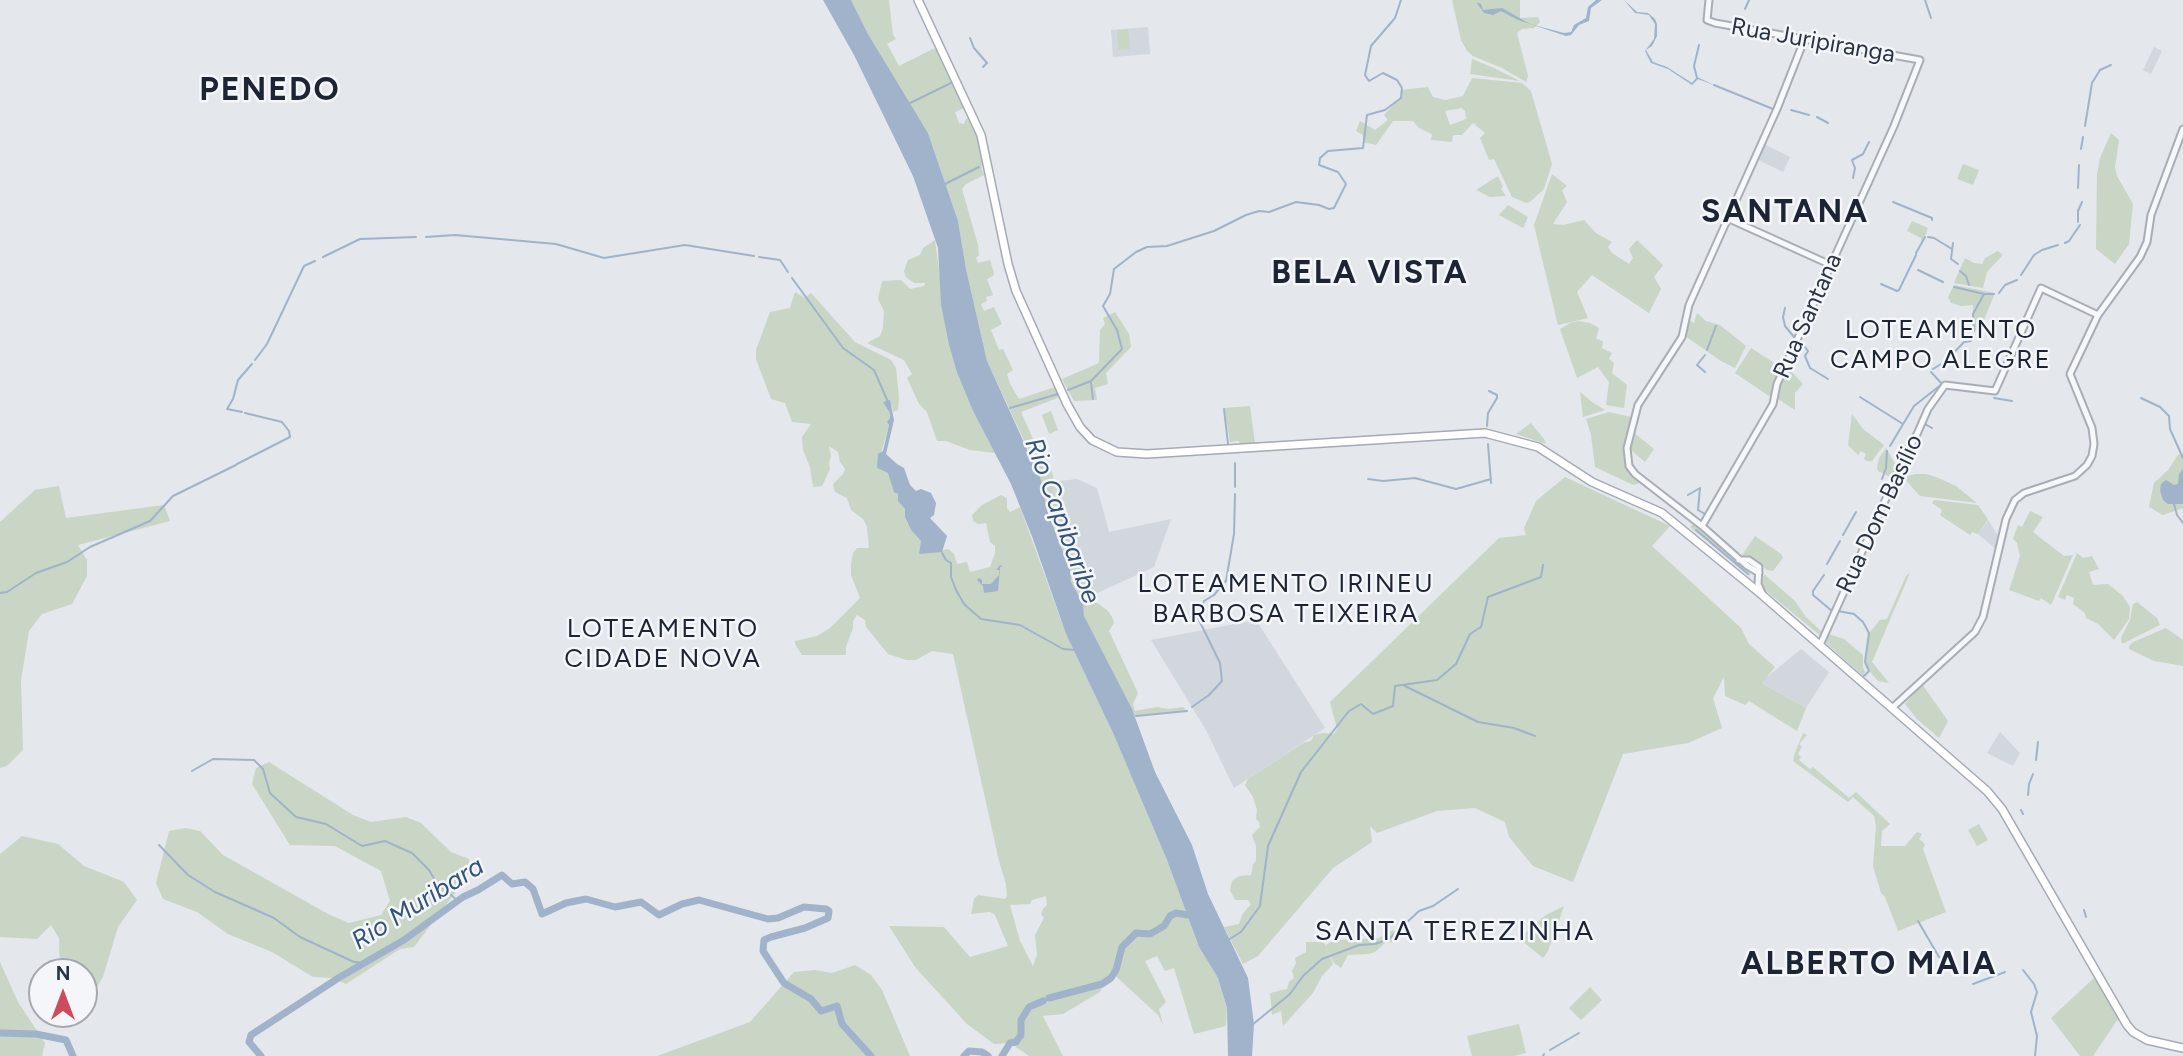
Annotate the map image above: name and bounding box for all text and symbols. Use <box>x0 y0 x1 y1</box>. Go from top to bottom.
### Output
street label: Rua Juripiranga <box>1729 12 1897 70</box>
district label: PENEDO <box>200 72 340 110</box>
district label: SANTANA <box>1702 194 1868 232</box>
street label: Rua Santana <box>1768 249 1848 383</box>
district label: BELA VISTA <box>1273 255 1467 293</box>
district label: LOTEAMENTO CAMPO ALEGRE <box>1832 314 2050 376</box>
street label: Rua Dom Basílio <box>1831 430 1929 598</box>
water label: Rio Capibaribe <box>1018 434 1106 608</box>
district label: LOTEAMENTO IRINEU BARBOSA TEIXEIRA <box>1140 568 1432 630</box>
district label: LOTEAMENTO CIDADE NOVA <box>566 613 760 674</box>
water label: Rio Muribara <box>346 851 490 957</box>
district label: SANTA TEREZINHA <box>1317 915 1593 949</box>
district label: ALBERTO MAIA <box>1742 946 1996 984</box>
north arrow <box>28 958 98 1028</box>
text: N <box>56 962 70 985</box>

